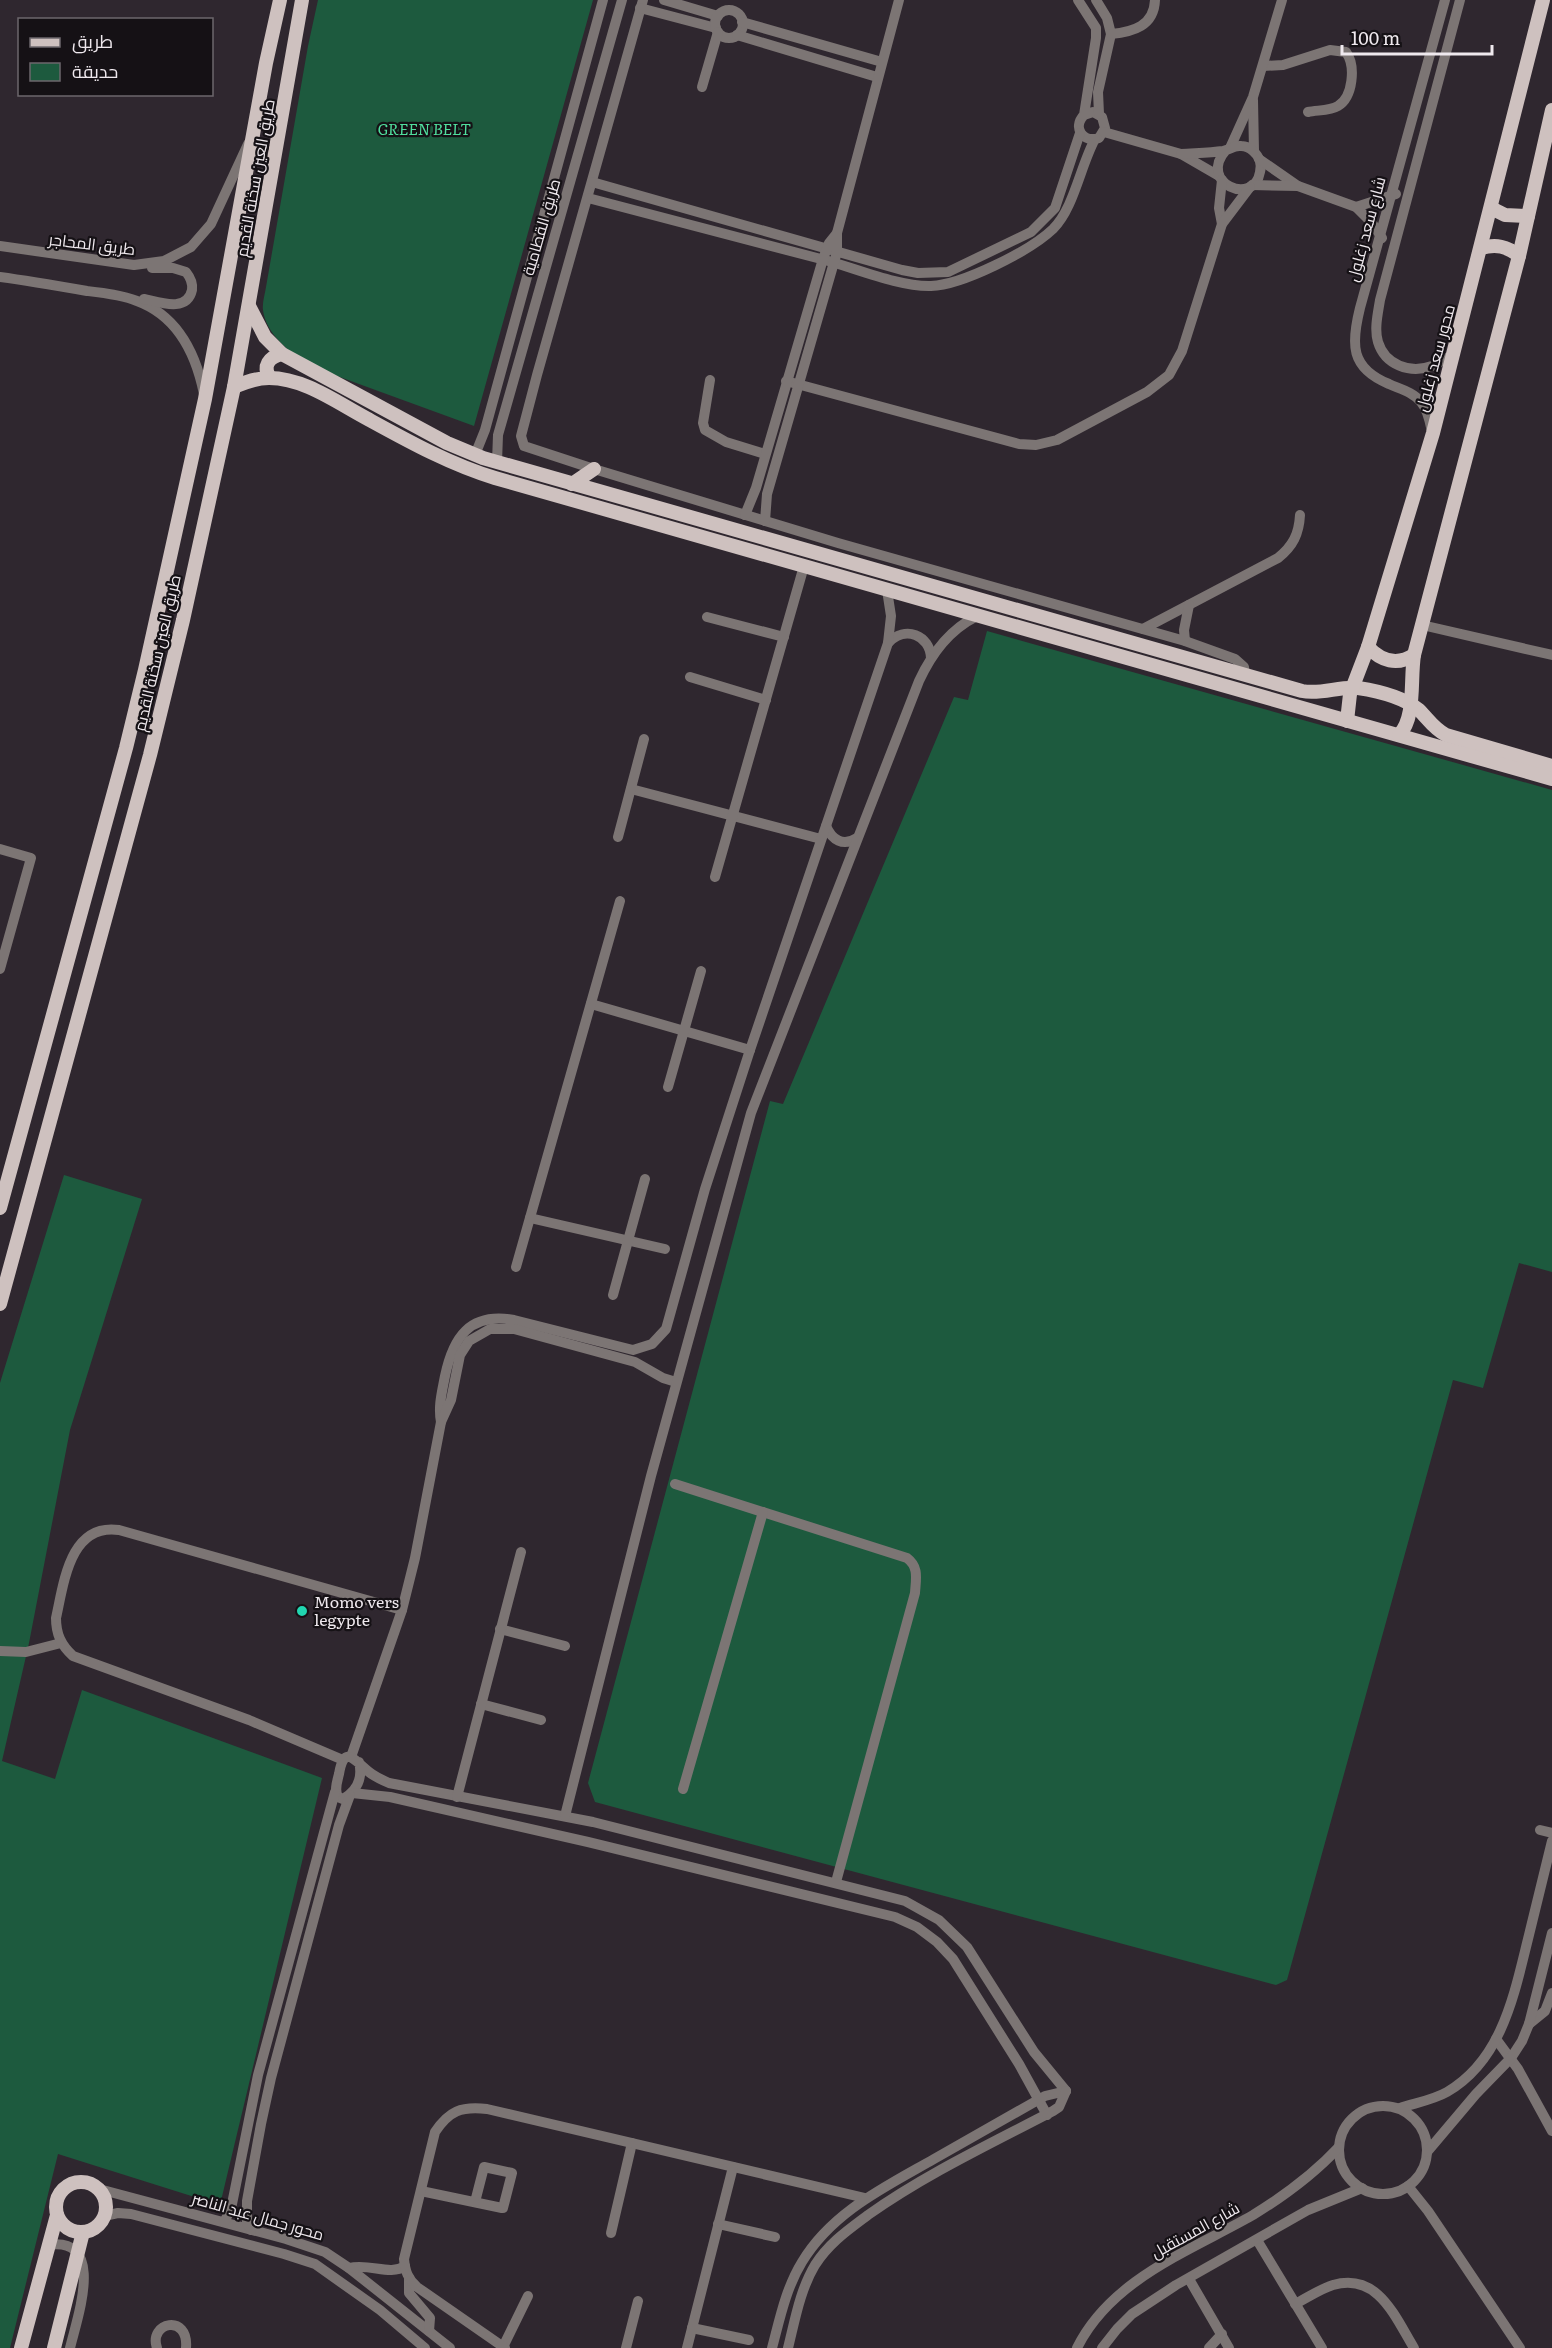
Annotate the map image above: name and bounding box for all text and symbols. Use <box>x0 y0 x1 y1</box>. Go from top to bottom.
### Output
legend <box>18 18 213 96</box>
scale bar <box>1342 18 1492 56</box>
text: 100 m <box>1351 24 1400 51</box>
text: طريق <box>72 27 113 54</box>
text: حديقة <box>72 57 118 84</box>
street label: طريق العين سخنة القديم <box>228 97 281 259</box>
park label: GREEN BELT <box>378 116 471 140</box>
street label: شارع سعد زغلول <box>1339 174 1392 284</box>
street label: طريق القطامية <box>515 176 565 278</box>
street label: طريق المحاجر <box>46 226 137 260</box>
street label: محور سعد زغلول <box>1408 301 1460 414</box>
street label: طريق العين سخنة القديم <box>126 572 187 734</box>
place label: Momo vers legypte <box>314 1589 399 1631</box>
marker: Momo vers legypte <box>295 1604 309 1618</box>
street label: محور جمال عبد الناصر <box>189 2184 327 2245</box>
street label: شارع المستقبل <box>1146 2195 1244 2264</box>

